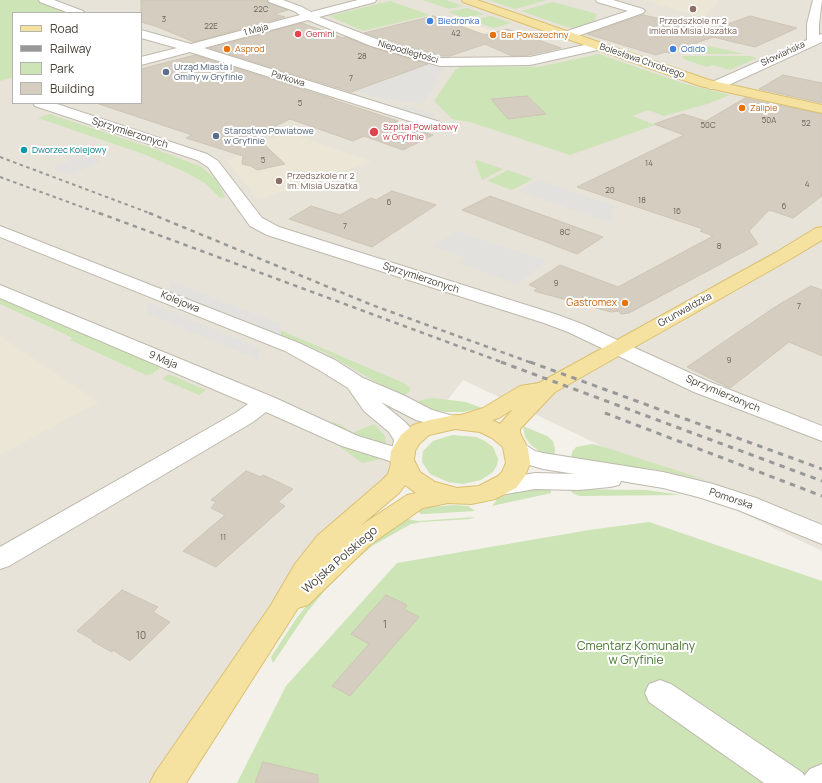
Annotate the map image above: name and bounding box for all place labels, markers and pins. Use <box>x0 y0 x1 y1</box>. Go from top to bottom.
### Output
marker: Przedszkole nr 2 imienia Misia Uszatka <box>688 4 698 14</box>
marker: Biedronka <box>425 16 435 26</box>
place label: Biedronka <box>438 16 479 26</box>
place label: Przedszkole nr 2 imienia Misia Uszatka <box>649 16 737 37</box>
marker: Gemini <box>293 29 303 39</box>
place label: Gemini <box>306 29 335 39</box>
marker: Bar Powszechny <box>488 30 498 40</box>
place label: Bar Powszechny <box>501 30 568 40</box>
marker: Asprod <box>222 44 232 54</box>
place label: Asprod <box>235 44 265 54</box>
marker: Odido <box>668 44 678 54</box>
place label: Odido <box>681 44 706 54</box>
place label: Urząd Miasta i Gminy w Gryfinie <box>174 62 243 83</box>
marker: Urząd Miasta i Gminy w Gryfinie <box>161 67 171 77</box>
marker: Zalipie <box>737 103 747 113</box>
place label: Zalipie <box>750 103 777 113</box>
place label: Szpital Powiatowy w Gryfinie <box>383 122 458 143</box>
place label: Starostwo Powiatowe w Gryfinie <box>224 126 314 147</box>
marker: Szpital Powiatowy w Gryfinie <box>368 126 380 138</box>
marker: Starostwo Powiatowe w Gryfinie <box>211 131 221 141</box>
marker: Dworzec Kolejowy <box>19 145 29 155</box>
place label: Dworzec Kolejowy <box>32 145 106 155</box>
place label: Przedszkole nr 2 im. Misia Uszatka <box>287 171 358 192</box>
marker: Przedszkole nr 2 im. Misia Uszatka <box>274 176 284 186</box>
place label: Gastromex <box>566 297 617 309</box>
marker: Gastromex <box>620 298 630 308</box>

